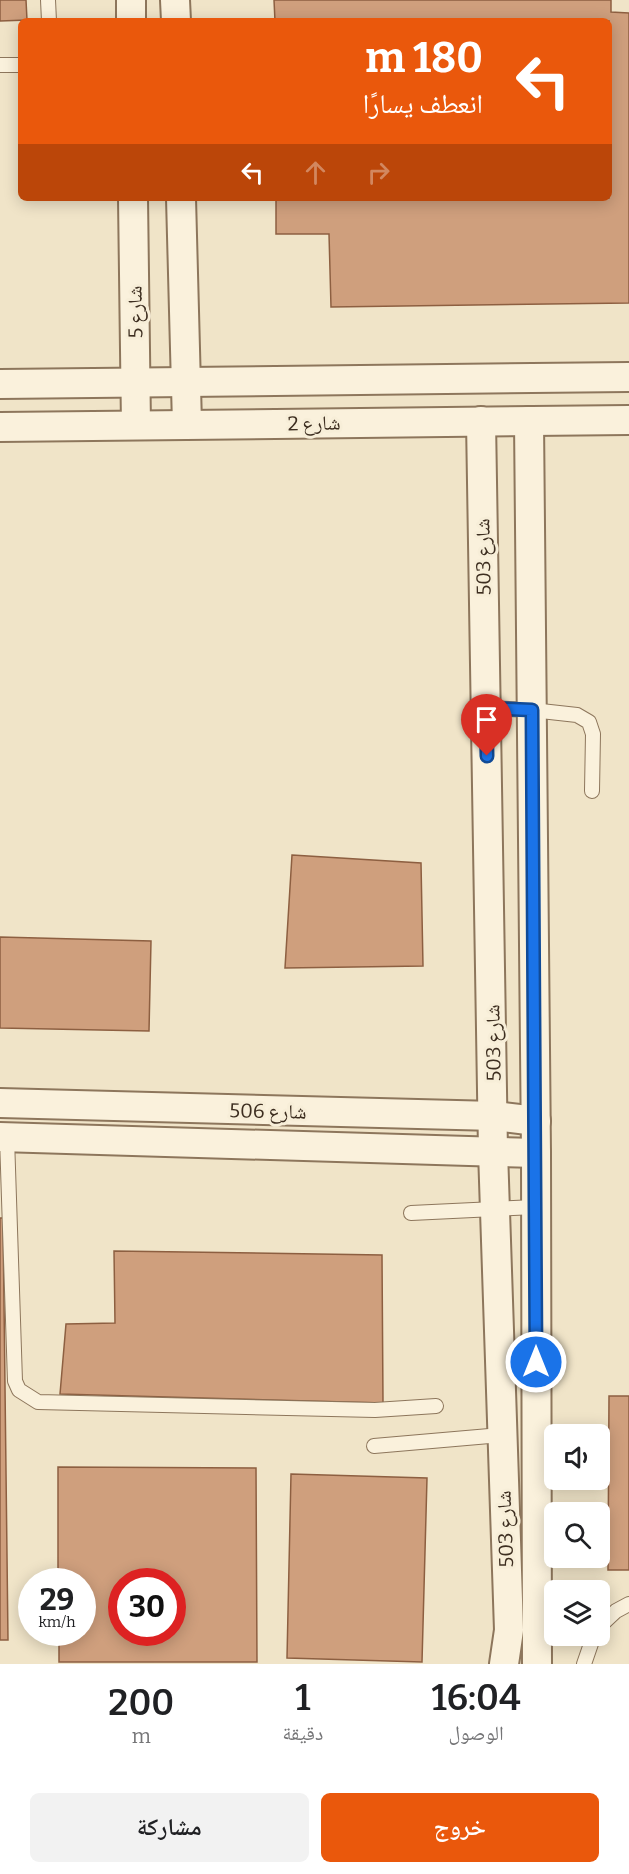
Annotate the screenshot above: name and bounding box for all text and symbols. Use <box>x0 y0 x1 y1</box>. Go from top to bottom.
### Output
text: 180 m <box>365 33 483 83</box>
icon: left <box>504 42 582 120</box>
text: انعطف يسارًا <box>363 88 483 120</box>
icon: left <box>236 156 269 189</box>
icon: ahead <box>299 156 332 189</box>
icon: right <box>362 156 395 189</box>
street label: شارع 5 <box>123 285 148 339</box>
street label: شارع 2 <box>287 411 341 436</box>
street label: شارع 503 <box>470 518 497 596</box>
pin <box>461 694 512 756</box>
icon: arrive <box>470 703 503 736</box>
street label: شارع 503 <box>480 1004 507 1082</box>
street label: شارع 506 <box>229 1098 307 1125</box>
position arrow <box>504 1330 568 1394</box>
map controls <box>544 1424 610 1646</box>
button: sound <box>544 1424 610 1490</box>
street label: شارع 503 <box>492 1490 519 1568</box>
button: search <box>544 1502 610 1568</box>
speed limit sign: 30 <box>108 1568 186 1646</box>
button: layers <box>544 1580 610 1646</box>
text: 29 <box>40 1582 74 1618</box>
text: km/h <box>38 1613 76 1631</box>
text: 1 <box>295 1676 311 1720</box>
text: 16:04 <box>432 1676 521 1720</box>
text: 200 <box>108 1681 174 1725</box>
text: دقيقة <box>283 1721 323 1745</box>
text: الوصول <box>448 1721 504 1745</box>
text: m <box>132 1724 151 1748</box>
button: مشاركة <box>30 1793 309 1862</box>
button: خروج <box>321 1793 599 1862</box>

